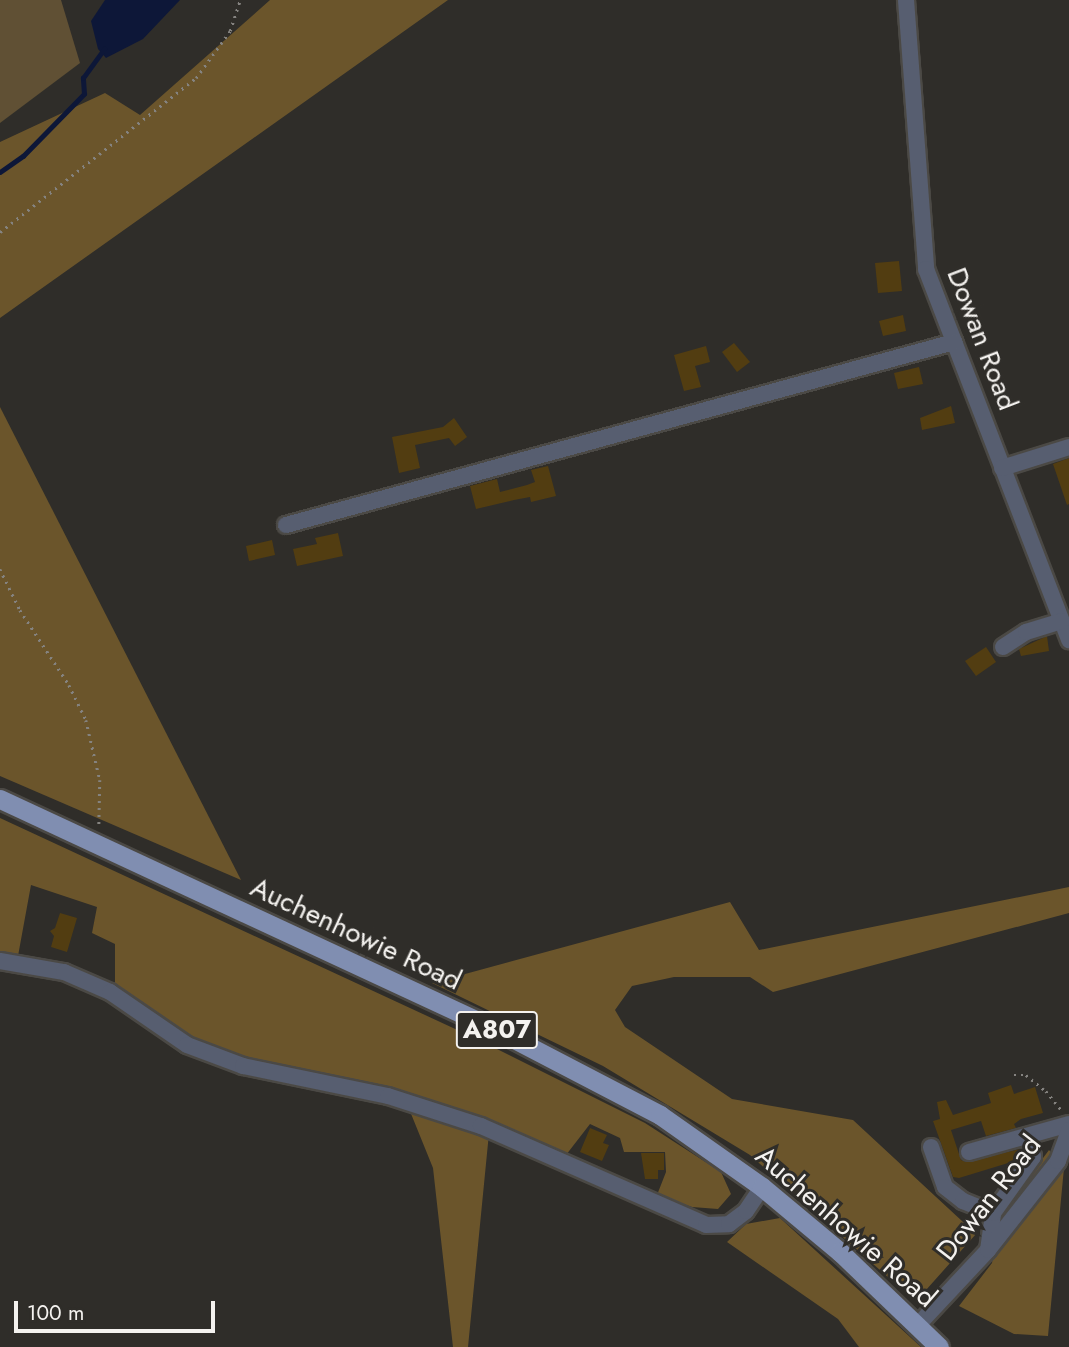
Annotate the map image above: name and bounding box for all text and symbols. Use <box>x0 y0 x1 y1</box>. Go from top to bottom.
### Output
street label: Dowan Road <box>939 263 1025 415</box>
street label: Auchenhowie Road <box>245 870 467 998</box>
road number: A807 <box>455 1007 539 1052</box>
street label: Dowan Road <box>930 1129 1048 1267</box>
street label: Auchenhowie Road <box>749 1139 943 1315</box>
scale bar <box>18 1288 219 1332</box>
text: 100 m <box>27 1298 84 1328</box>

